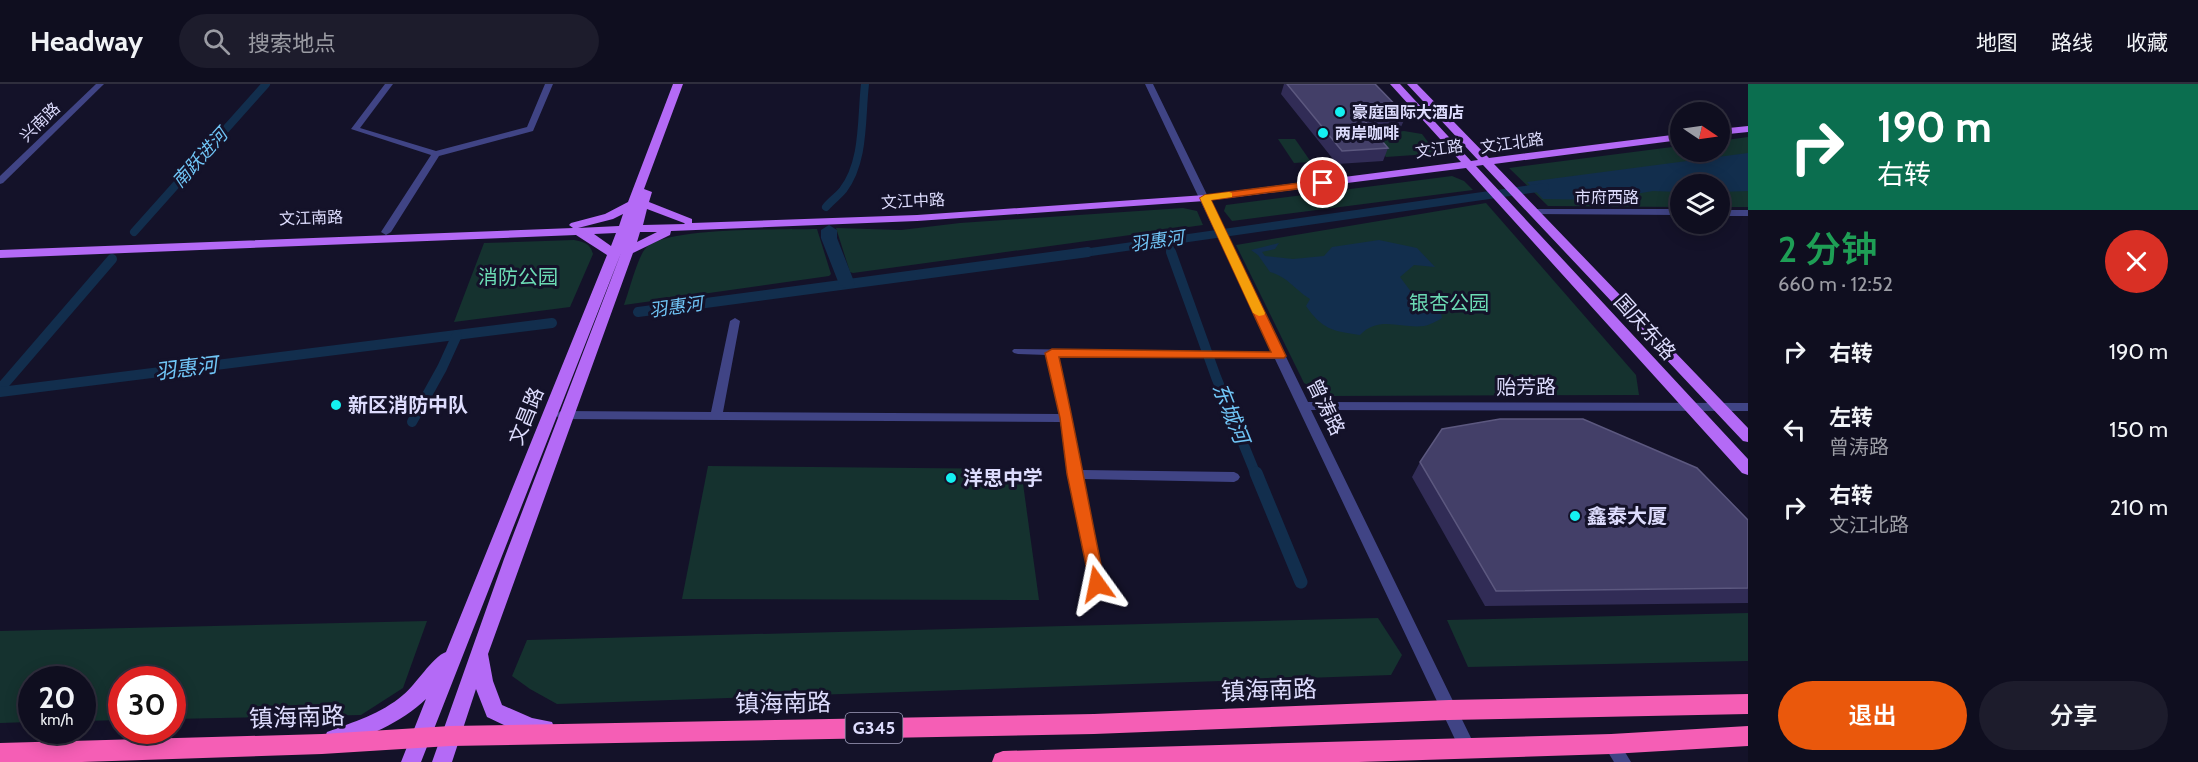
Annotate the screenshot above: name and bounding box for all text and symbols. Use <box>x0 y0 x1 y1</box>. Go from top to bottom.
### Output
search box <box>179 14 599 68</box>
text: Headway <box>30 24 143 58</box>
icon: search <box>200 25 233 58</box>
text: 搜索地点 <box>248 30 336 57</box>
text: 地图 <box>1976 30 2018 55</box>
text: 路线 <box>2051 30 2093 55</box>
text: 收藏 <box>2126 30 2168 55</box>
street label: 兴南路 <box>16 98 64 146</box>
text: 190 m <box>1877 101 1992 153</box>
north arrow <box>1670 102 1730 162</box>
map controls <box>1670 102 1730 234</box>
place label: 豪庭国际大酒店 <box>1352 103 1464 122</box>
marker: 豪庭国际大酒店 <box>1333 105 1347 119</box>
icon: right <box>1778 108 1856 186</box>
water label: 南跃进河 <box>168 122 234 192</box>
place label: 两岸咖啡 <box>1335 124 1399 143</box>
marker: 两岸咖啡 <box>1316 126 1330 140</box>
street label: 文江北路 <box>1479 129 1545 157</box>
street label: 文江路 <box>1414 136 1464 162</box>
pin <box>1297 157 1348 208</box>
text: 右转 <box>1877 158 1931 191</box>
icon: arrive <box>1306 166 1339 199</box>
button: layers <box>1670 174 1730 234</box>
street label: 市府西路 <box>1575 188 1639 207</box>
street label: 文江中路 <box>881 190 945 212</box>
street label: 文江南路 <box>279 207 343 229</box>
water label: 羽惠河 <box>1129 226 1188 256</box>
text: 2 分钟 <box>1778 227 1877 271</box>
button: close <box>2105 230 2168 293</box>
park label: 消防公园 <box>478 265 558 289</box>
text: 660 m · 12:52 <box>1778 272 1893 296</box>
street label: 国庆东路 <box>1609 289 1681 365</box>
park label: 银杏公园 <box>1409 291 1489 315</box>
water label: 羽惠河 <box>648 292 707 322</box>
icon: right <box>1778 335 1811 368</box>
text: 190 m <box>2109 338 2168 365</box>
text: 右转 <box>1829 340 1873 367</box>
water label: 羽惠河 <box>153 351 223 384</box>
street label: 曾涛路 <box>1302 375 1350 439</box>
street label: 贻芳路 <box>1496 375 1556 399</box>
water label: 东城河 <box>1208 379 1256 451</box>
street label: 文昌路 <box>504 384 548 448</box>
place label: 新区消防中队 <box>348 393 468 417</box>
marker: 新区消防中队 <box>329 398 343 412</box>
text: 左转 <box>1829 404 1873 431</box>
icon: left <box>1778 413 1811 446</box>
text: 150 m <box>2109 416 2168 443</box>
text: 曾涛路 <box>1829 435 1889 459</box>
place label: 洋思中学 <box>963 466 1043 490</box>
marker: 洋思中学 <box>944 471 958 485</box>
text: 右转 <box>1829 482 1873 509</box>
icon: right <box>1778 491 1811 524</box>
text: 210 m <box>2110 494 2168 521</box>
place label: 鑫泰大厦 <box>1587 504 1667 528</box>
marker: 鑫泰大厦 <box>1568 509 1582 523</box>
text: 文江北路 <box>1829 513 1909 537</box>
position arrow <box>1065 552 1129 616</box>
speed limit sign: 30 <box>108 666 186 744</box>
street label: 镇海南路 <box>1221 674 1317 706</box>
text: 20 <box>38 679 76 716</box>
button: 退出 <box>1778 681 1967 750</box>
button: 分享 <box>1979 681 2168 750</box>
street label: 镇海南路 <box>735 688 831 718</box>
street label: 镇海南路 <box>249 701 345 733</box>
text: km/h <box>41 711 73 729</box>
road number: G345 <box>846 713 902 743</box>

